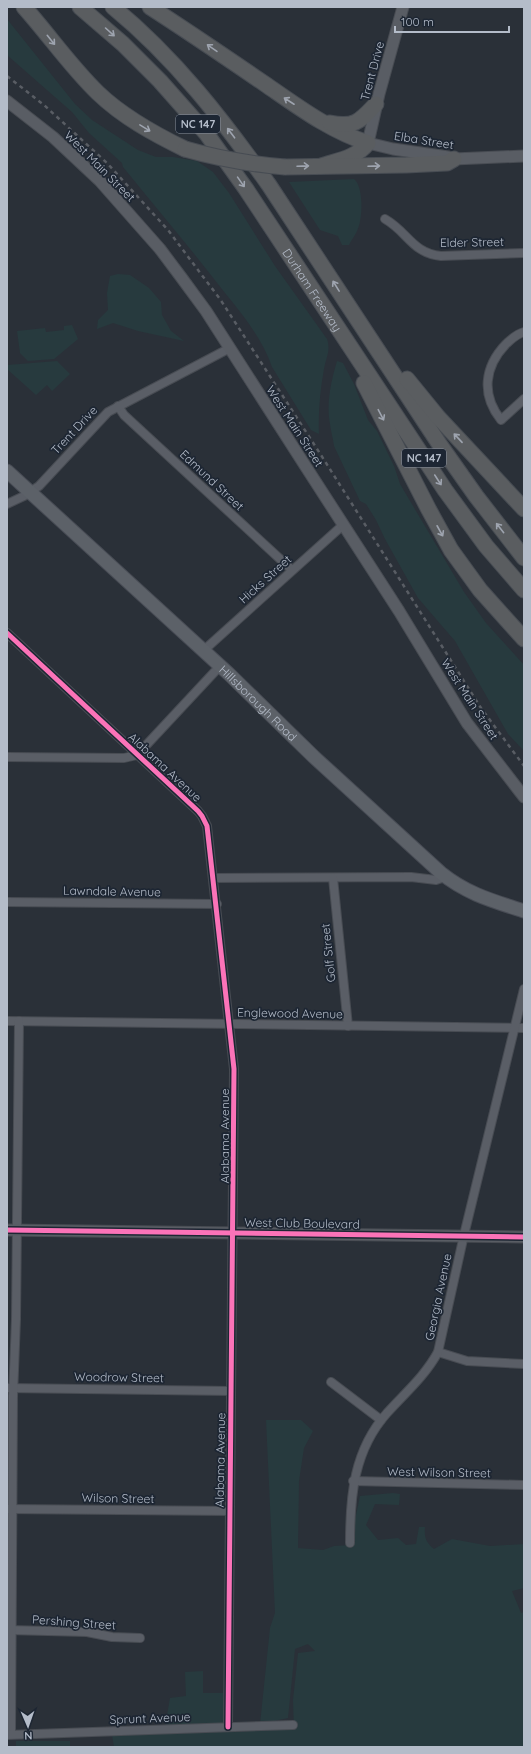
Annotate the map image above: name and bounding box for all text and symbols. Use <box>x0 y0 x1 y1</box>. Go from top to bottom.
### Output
scale bar <box>395 8 509 34</box>
text: 100 m <box>401 14 434 29</box>
one-way arrow <box>105 27 115 37</box>
one-way arrow <box>47 34 55 45</box>
street label: Trent Drive <box>357 39 387 102</box>
one-way arrow <box>207 44 218 52</box>
one-way arrow <box>283 96 295 104</box>
road number: NC 147 <box>176 115 220 133</box>
one-way arrow <box>139 125 151 133</box>
street label: West Main Street <box>61 127 139 205</box>
one-way arrow <box>227 127 235 138</box>
street label: Elba Street <box>393 128 455 152</box>
one-way arrow <box>296 162 309 170</box>
one-way arrow <box>367 163 380 170</box>
one-way arrow <box>237 176 246 187</box>
street label: Elder Street <box>440 234 504 250</box>
street label: Durham Freeway <box>280 245 345 334</box>
one-way arrow <box>332 281 340 292</box>
street label: West Main Street <box>263 383 327 469</box>
street label: Trent Drive <box>48 402 100 457</box>
one-way arrow <box>378 409 385 421</box>
one-way arrow <box>453 433 462 443</box>
street label: Edmund Street <box>177 447 247 513</box>
road number: NC 147 <box>402 449 446 467</box>
one-way arrow <box>434 474 442 485</box>
one-way arrow <box>495 522 504 533</box>
one-way arrow <box>437 525 444 537</box>
street label: Hicks Street <box>236 552 294 606</box>
street label: West Main Street <box>438 656 502 742</box>
street label: Hillsborough Road <box>216 662 300 744</box>
street label: Alabama Avenue <box>125 729 205 805</box>
street label: Lawndale Avenue <box>63 883 161 899</box>
street label: Golf Street <box>317 923 339 983</box>
street label: Englewood Avenue <box>237 1005 343 1021</box>
street label: Alabama Avenue <box>217 1088 232 1183</box>
street label: West Club Boulevard <box>244 1214 360 1232</box>
street label: Georgia Avenue <box>421 1252 455 1342</box>
street label: Woodrow Street <box>74 1369 164 1385</box>
street label: Alabama Avenue <box>212 1412 228 1508</box>
street label: West Wilson Street <box>387 1464 491 1480</box>
street label: Wilson Street <box>81 1490 155 1506</box>
street label: Pershing Street <box>32 1612 116 1632</box>
north arrow <box>8 1706 48 1746</box>
street label: Sprunt Avenue <box>109 1709 191 1727</box>
text: N <box>24 1729 33 1743</box>

